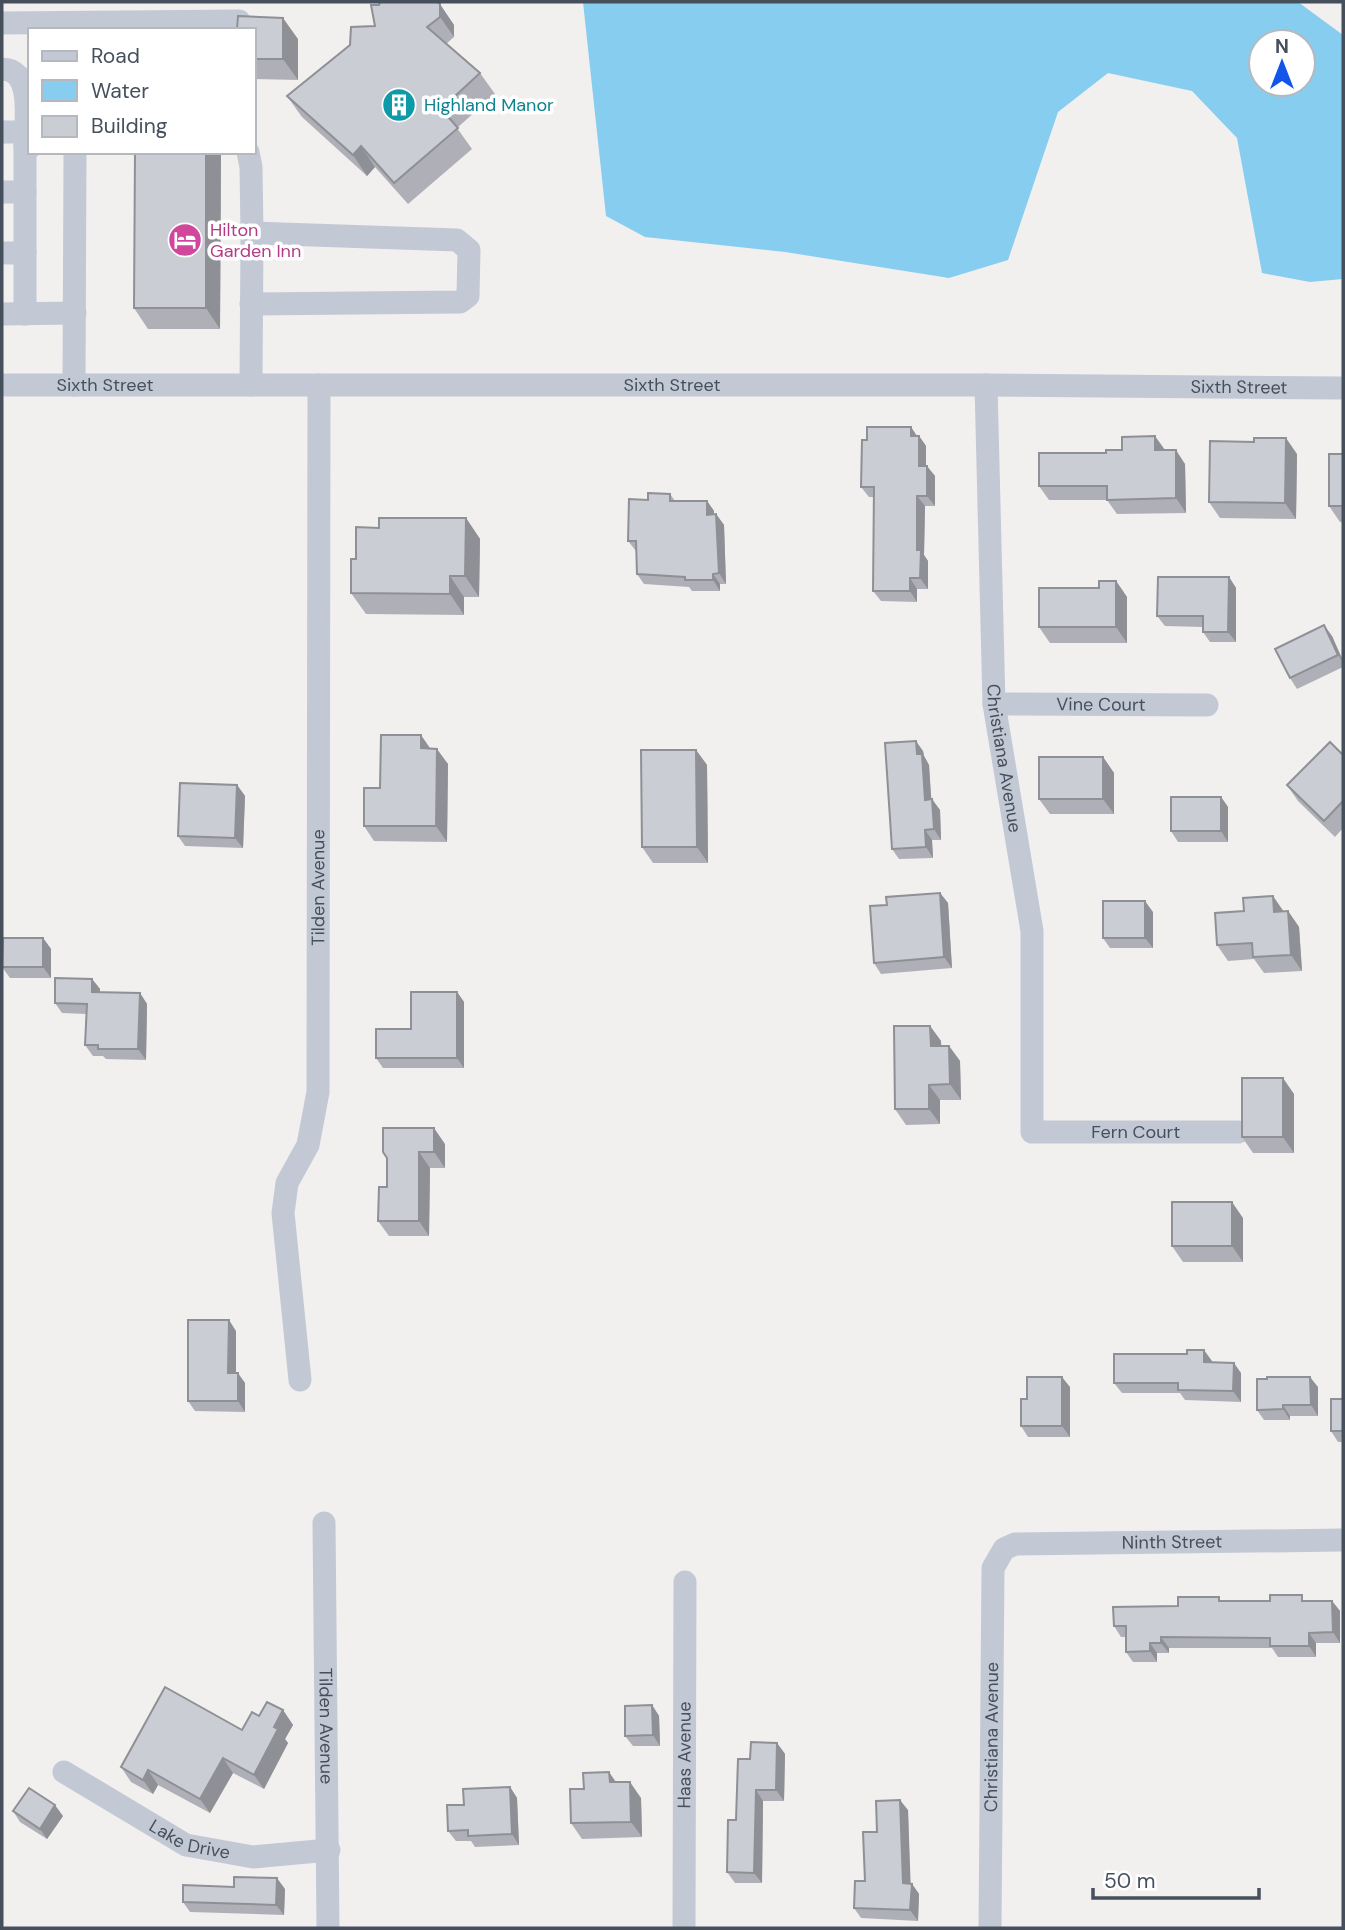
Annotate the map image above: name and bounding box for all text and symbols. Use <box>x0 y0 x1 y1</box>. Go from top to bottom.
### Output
legend <box>28 28 256 154</box>
north arrow <box>1247 28 1317 98</box>
text: N <box>1275 34 1289 59</box>
text: Road <box>91 42 140 70</box>
text: Water <box>91 77 149 105</box>
building icon: Highland Manor <box>380 86 418 124</box>
place label: Highland Manor <box>424 93 554 117</box>
text: Building <box>91 112 168 140</box>
place label: Hilton Garden Inn <box>210 218 301 263</box>
hotel icon: Hilton Garden Inn <box>166 221 204 259</box>
street label: Sixth Street <box>57 373 154 397</box>
street label: Sixth Street <box>624 373 721 397</box>
street label: Sixth Street <box>1190 375 1288 400</box>
street label: Christiana Avenue <box>981 683 1027 834</box>
street label: Vine Court <box>1056 692 1146 717</box>
street label: Tilden Avenue <box>306 829 330 946</box>
street label: Fern Court <box>1091 1120 1180 1144</box>
street label: Ninth Street <box>1122 1529 1222 1555</box>
street label: Christiana Avenue <box>979 1662 1004 1812</box>
street label: Tilden Avenue <box>313 1668 339 1784</box>
street label: Haas Avenue <box>672 1701 697 1809</box>
street label: Lake Drive <box>145 1814 232 1865</box>
scale bar <box>1093 1856 1259 1900</box>
text: 50 m <box>1104 1867 1155 1895</box>

